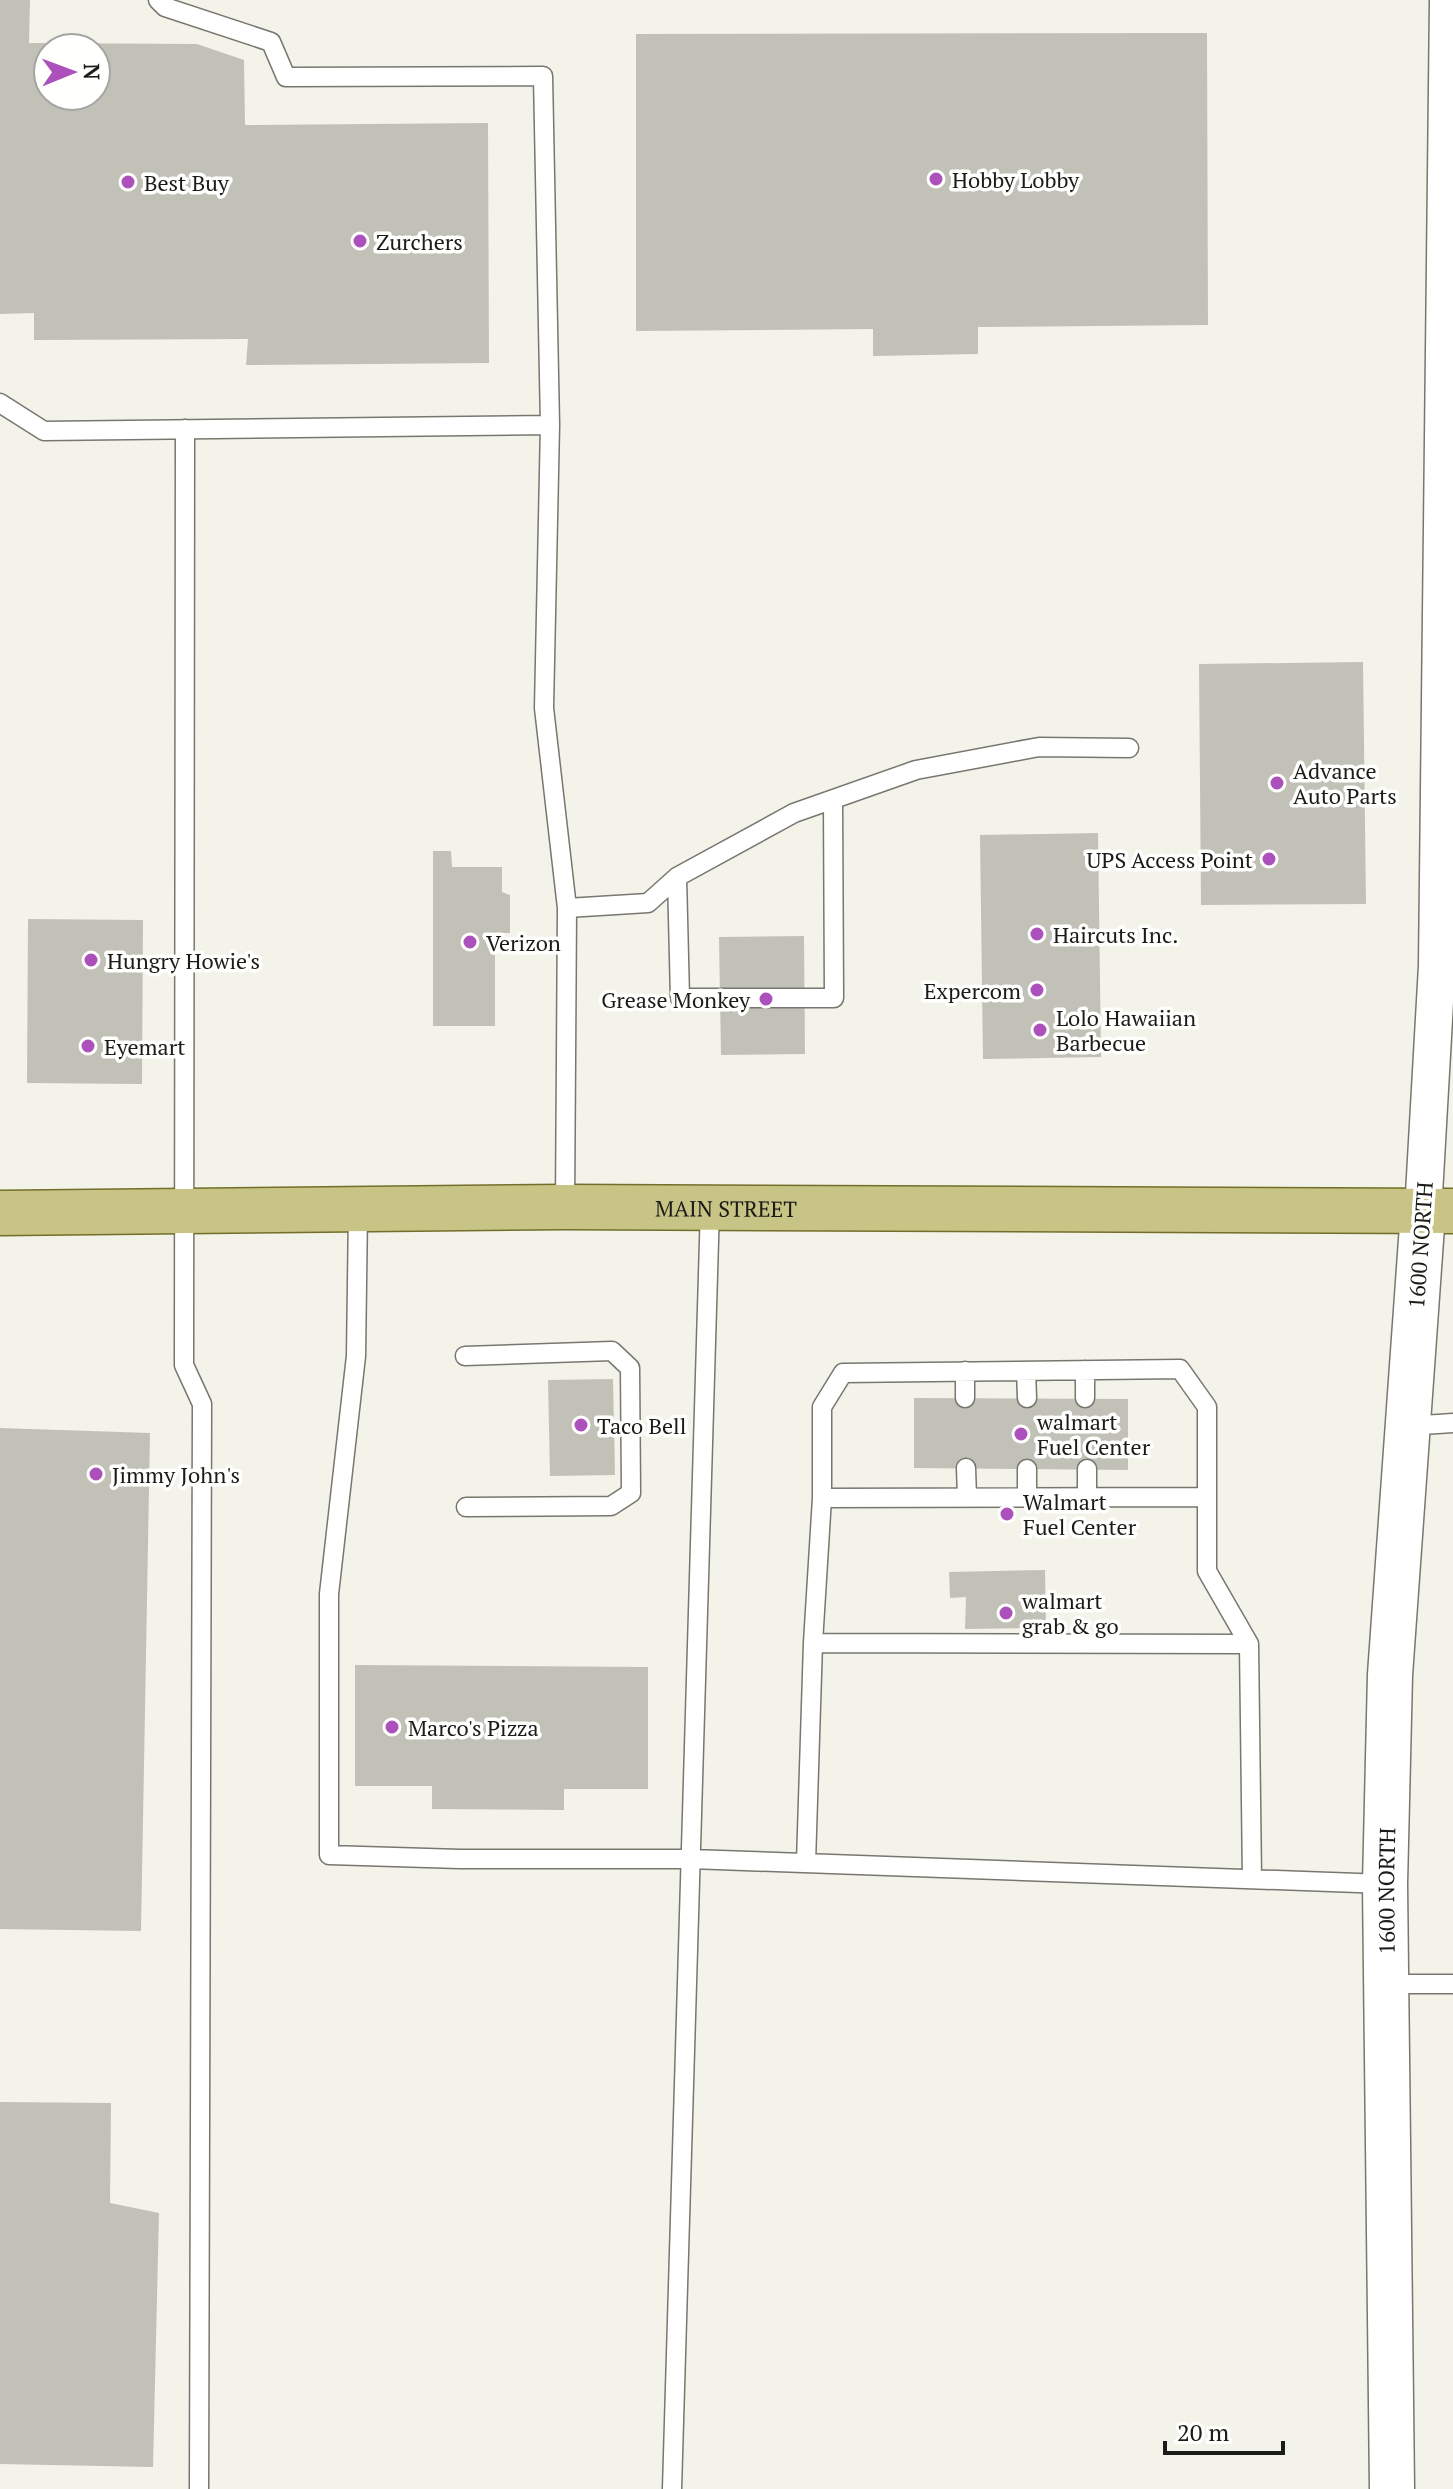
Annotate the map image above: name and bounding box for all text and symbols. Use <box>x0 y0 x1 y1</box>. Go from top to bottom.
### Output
north arrow <box>32 32 112 112</box>
text: N <box>78 63 107 81</box>
place label: Hobby Lobby <box>952 165 1080 194</box>
place label: Best Buy <box>144 168 230 197</box>
marker: Hobby Lobby <box>927 170 945 188</box>
marker: Best Buy <box>119 173 137 191</box>
place label: Zurchers <box>376 227 463 256</box>
marker: Zurchers <box>351 232 369 250</box>
place label: Advance Auto Parts <box>1293 756 1397 810</box>
marker: Advance Auto Parts <box>1268 774 1286 792</box>
place label: UPS Access Point <box>1087 845 1253 874</box>
marker: UPS Access Point <box>1260 850 1278 868</box>
place label: Haircuts Inc. <box>1053 920 1178 949</box>
marker: Haircuts Inc. <box>1028 925 1046 943</box>
place label: Verizon <box>486 928 561 957</box>
marker: Verizon <box>461 933 479 951</box>
place label: Hungry Howie's <box>107 946 260 975</box>
marker: Hungry Howie's <box>82 951 100 969</box>
place label: Expercom <box>924 976 1021 1005</box>
marker: Expercom <box>1028 981 1046 999</box>
place label: Grease Monkey <box>601 985 751 1014</box>
marker: Grease Monkey <box>757 990 775 1008</box>
place label: Lolo Hawaiian Barbecue <box>1056 1003 1196 1057</box>
marker: Lolo Hawaiian Barbecue <box>1031 1021 1049 1039</box>
place label: Eyemart <box>104 1032 185 1061</box>
marker: Eyemart <box>79 1037 97 1055</box>
street label: 1600 NORTH <box>1401 1181 1439 1309</box>
street label: MAIN STREET <box>655 1193 797 1223</box>
place label: walmart Fuel Center <box>1036 1407 1151 1461</box>
place label: Taco Bell <box>597 1411 686 1440</box>
marker: Taco Bell <box>572 1416 590 1434</box>
marker: walmart Fuel Center <box>1012 1425 1030 1443</box>
place label: Jimmy John's <box>112 1460 240 1489</box>
marker: Jimmy John's <box>87 1465 105 1483</box>
place label: Walmart Fuel Center <box>1023 1487 1137 1541</box>
marker: Walmart Fuel Center <box>998 1505 1016 1523</box>
place label: walmart grab & go <box>1021 1586 1119 1640</box>
marker: walmart grab & go <box>997 1604 1015 1622</box>
place label: Marco's Pizza <box>408 1713 539 1742</box>
marker: Marco's Pizza <box>383 1718 401 1736</box>
street label: 1600 NORTH <box>1370 1827 1401 1955</box>
scale bar <box>1165 2405 1283 2455</box>
text: 20 m <box>1177 2416 1229 2448</box>

